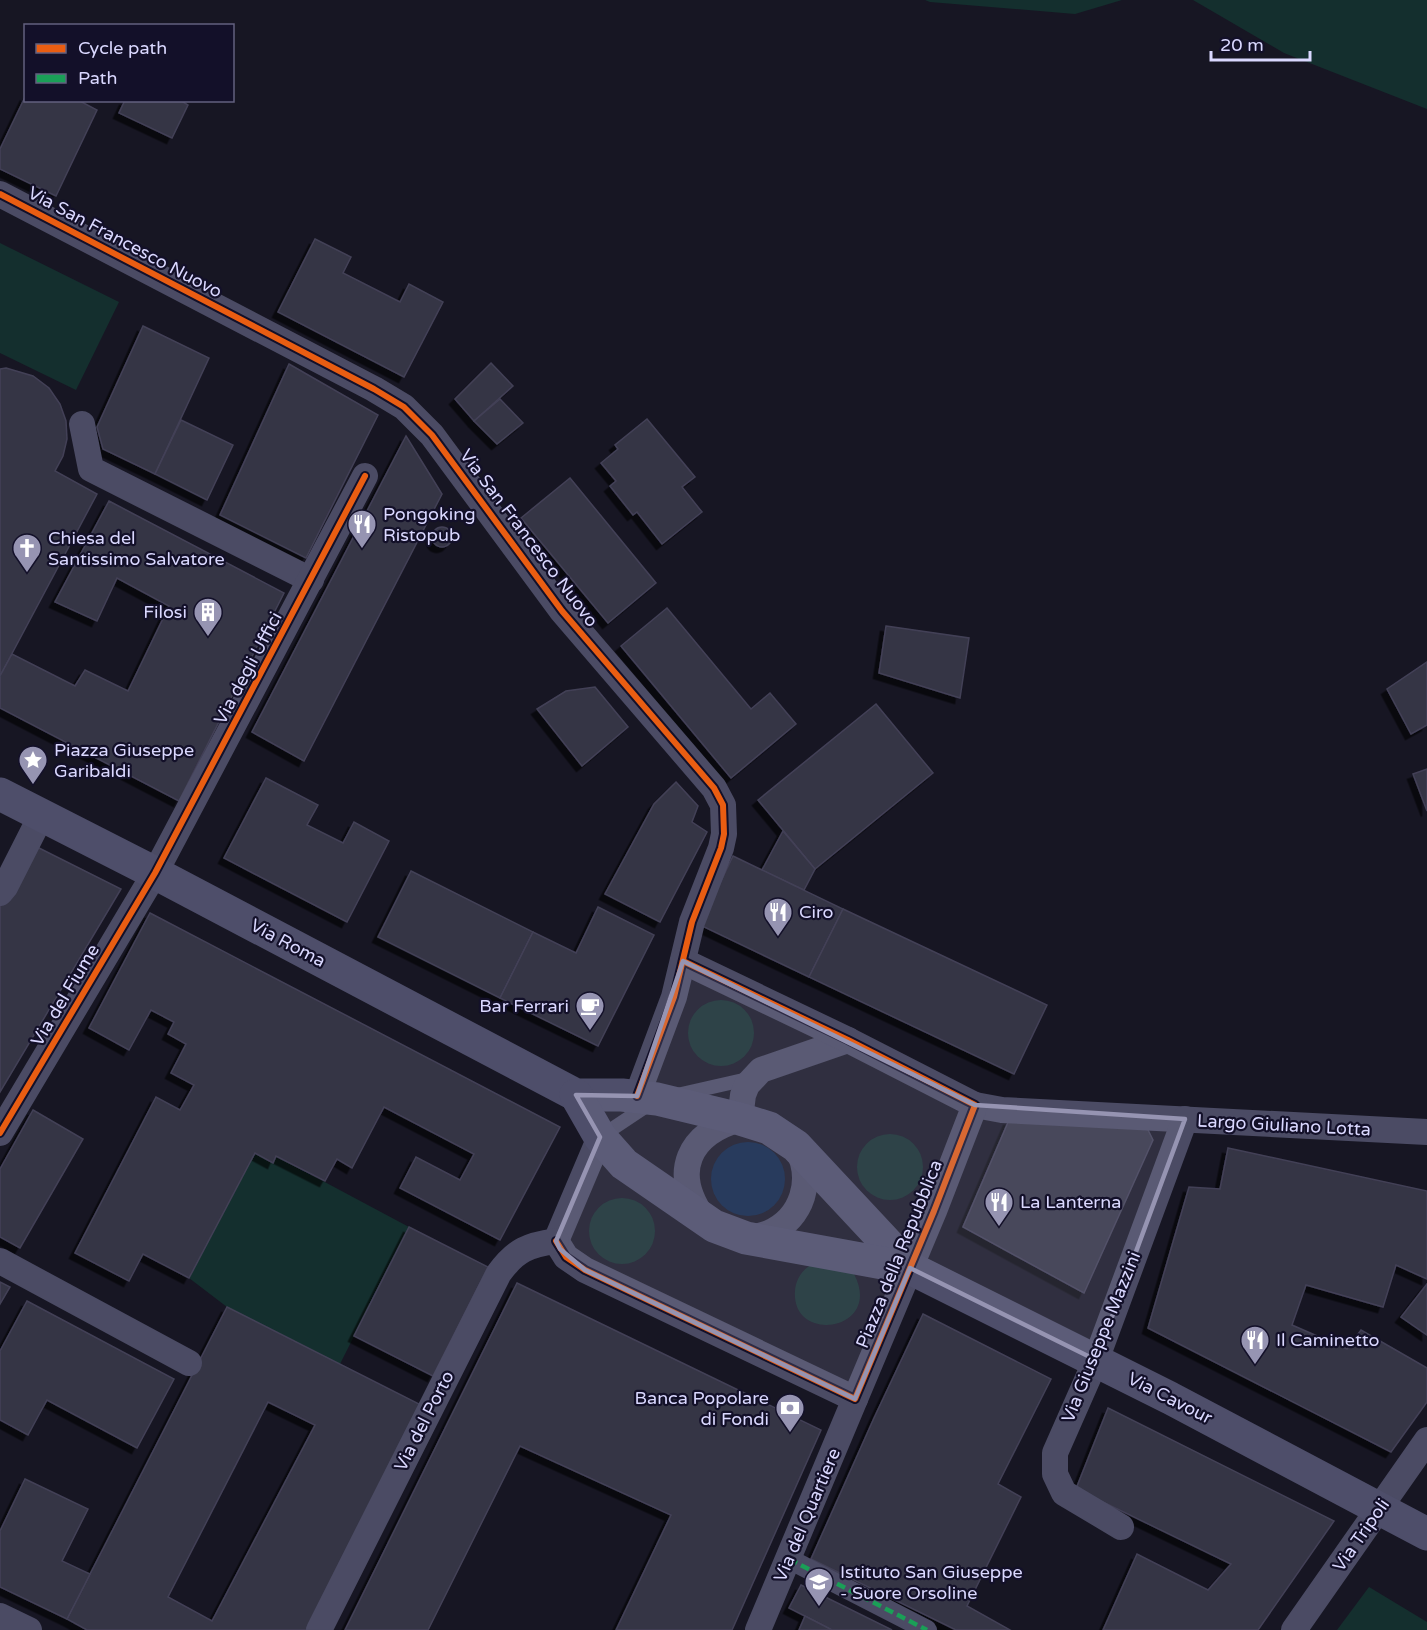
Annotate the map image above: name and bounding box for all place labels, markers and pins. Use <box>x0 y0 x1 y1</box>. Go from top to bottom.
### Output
place label: Pongoking Ristopub <box>383 503 476 546</box>
restaurant icon: Pongoking Ristopub <box>346 508 378 550</box>
place label: Chiesa del Santissimo Salvatore <box>48 527 225 570</box>
church icon: Chiesa del Santissimo Salvatore <box>11 532 43 574</box>
building icon: Filosi <box>192 596 224 638</box>
place label: Filosi <box>143 601 187 623</box>
place label: Piazza Giuseppe Garibaldi <box>54 739 194 782</box>
place icon: Piazza Giuseppe Garibaldi <box>17 744 49 786</box>
restaurant icon: Ciro <box>762 896 794 938</box>
place label: Ciro <box>799 901 834 923</box>
cafe icon: Bar Ferrari <box>574 990 606 1032</box>
place label: Bar Ferrari <box>479 995 569 1017</box>
restaurant icon: La Lanterna <box>983 1186 1015 1228</box>
place label: La Lanterna <box>1020 1191 1121 1213</box>
restaurant icon: Il Caminetto <box>1239 1324 1271 1366</box>
place label: Il Caminetto <box>1276 1329 1380 1351</box>
place label: Banca Popolare di Fondi <box>635 1387 769 1430</box>
bank icon: Banca Popolare di Fondi <box>774 1392 806 1434</box>
place label: Istituto San Giuseppe - Suore Orsoline <box>840 1561 1023 1604</box>
school or university icon: Istituto San Giuseppe - Suore Orsoline <box>803 1566 835 1608</box>

